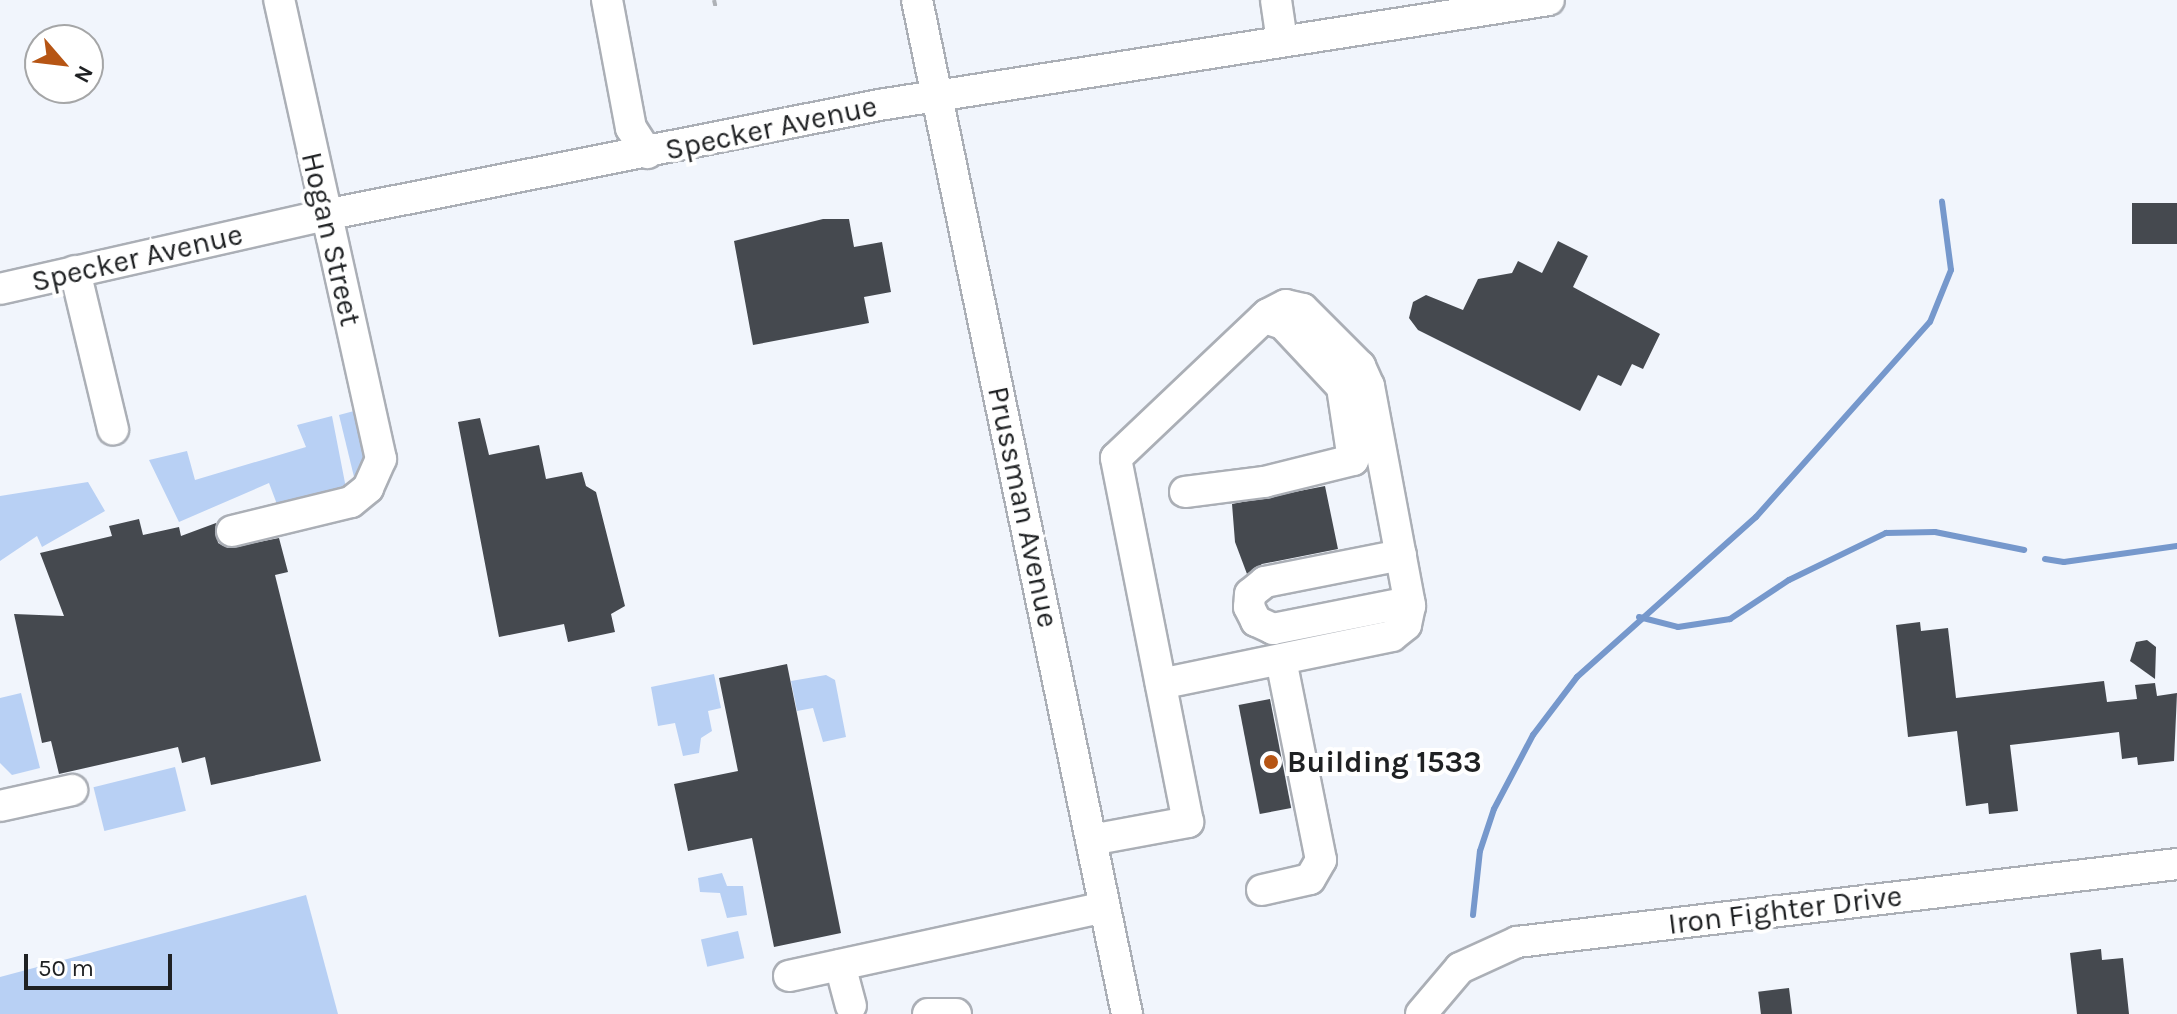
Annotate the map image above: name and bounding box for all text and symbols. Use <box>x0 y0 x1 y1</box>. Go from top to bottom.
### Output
north arrow <box>24 24 104 104</box>
text: N <box>68 61 99 87</box>
street label: Specker Avenue <box>662 88 880 168</box>
street label: Hogan Street <box>293 148 369 330</box>
street label: Specker Avenue <box>28 216 246 300</box>
street label: Prussman Avenue <box>980 383 1066 631</box>
place label: Building 1533 <box>1287 744 1482 780</box>
marker: Building 1533 <box>1262 753 1280 771</box>
street label: Iron Fighter Drive <box>1666 878 1904 942</box>
scale bar <box>28 938 176 988</box>
text: 50 m <box>38 954 94 982</box>

